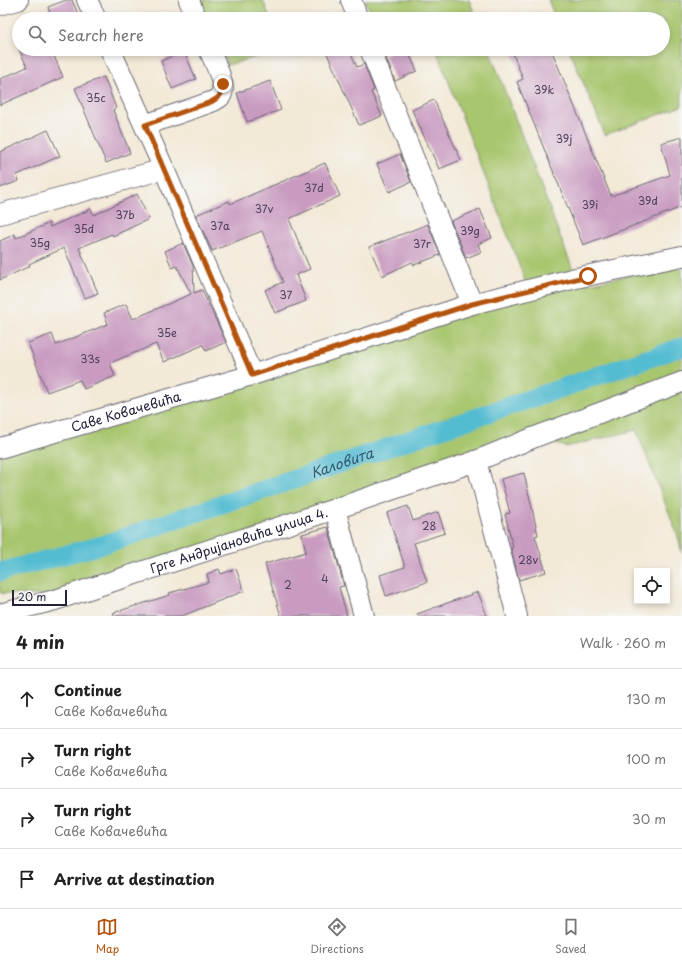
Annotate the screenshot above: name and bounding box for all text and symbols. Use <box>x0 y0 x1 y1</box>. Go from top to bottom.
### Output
search box <box>12 12 670 56</box>
icon: search <box>26 23 48 45</box>
text: Search here <box>58 23 144 46</box>
route end <box>214 75 232 93</box>
house number: 39k <box>534 81 554 98</box>
house number: 35c <box>86 89 106 106</box>
house number: 39j <box>556 130 572 147</box>
house number: 37d <box>304 179 324 196</box>
house number: 39d <box>638 192 658 209</box>
house number: 39i <box>582 196 598 213</box>
house number: 37v <box>255 200 274 217</box>
house number: 37b <box>115 206 135 223</box>
house number: 37a <box>210 217 230 234</box>
house number: 35d <box>74 220 94 237</box>
house number: 39g <box>460 222 480 239</box>
house number: 35g <box>30 234 50 251</box>
house number: 37r <box>413 235 432 252</box>
route start <box>579 267 597 285</box>
house number: 37 <box>280 286 293 303</box>
house number: 35e <box>157 324 177 341</box>
house number: 33s <box>80 350 100 367</box>
street label: Саве Ковачевића <box>69 386 184 436</box>
water label: Каловита <box>308 442 377 483</box>
street label: Грге Андријановића улица 4. <box>147 502 330 578</box>
house number: 28 <box>422 517 436 534</box>
house number: 28v <box>518 551 539 568</box>
map controls <box>634 568 670 604</box>
button: locate <box>634 568 670 604</box>
house number: 4 <box>321 570 329 587</box>
house number: 2 <box>284 576 292 593</box>
scale bar <box>12 588 67 607</box>
text: 20 m <box>18 588 46 605</box>
text: 4 min <box>16 629 64 655</box>
text: Walk · 260 m <box>580 633 666 652</box>
text: Continue <box>54 678 122 701</box>
icon: ahead <box>16 688 38 710</box>
text: 130 m <box>627 689 666 708</box>
text: Саве Ковачевића <box>54 701 167 720</box>
text: Turn right <box>54 738 131 761</box>
icon: right <box>16 748 38 770</box>
text: 100 m <box>626 749 666 768</box>
text: Саве Ковачевића <box>54 761 167 780</box>
text: Turn right <box>54 798 131 821</box>
icon: right <box>16 808 38 830</box>
text: 30 m <box>632 809 666 828</box>
text: Саве Ковачевића <box>54 821 167 840</box>
text: Arrive at destination <box>54 867 215 890</box>
icon: arrive <box>16 868 38 890</box>
tab: Map <box>96 916 119 957</box>
tab: Directions <box>310 916 364 957</box>
tab: Saved <box>555 916 586 957</box>

